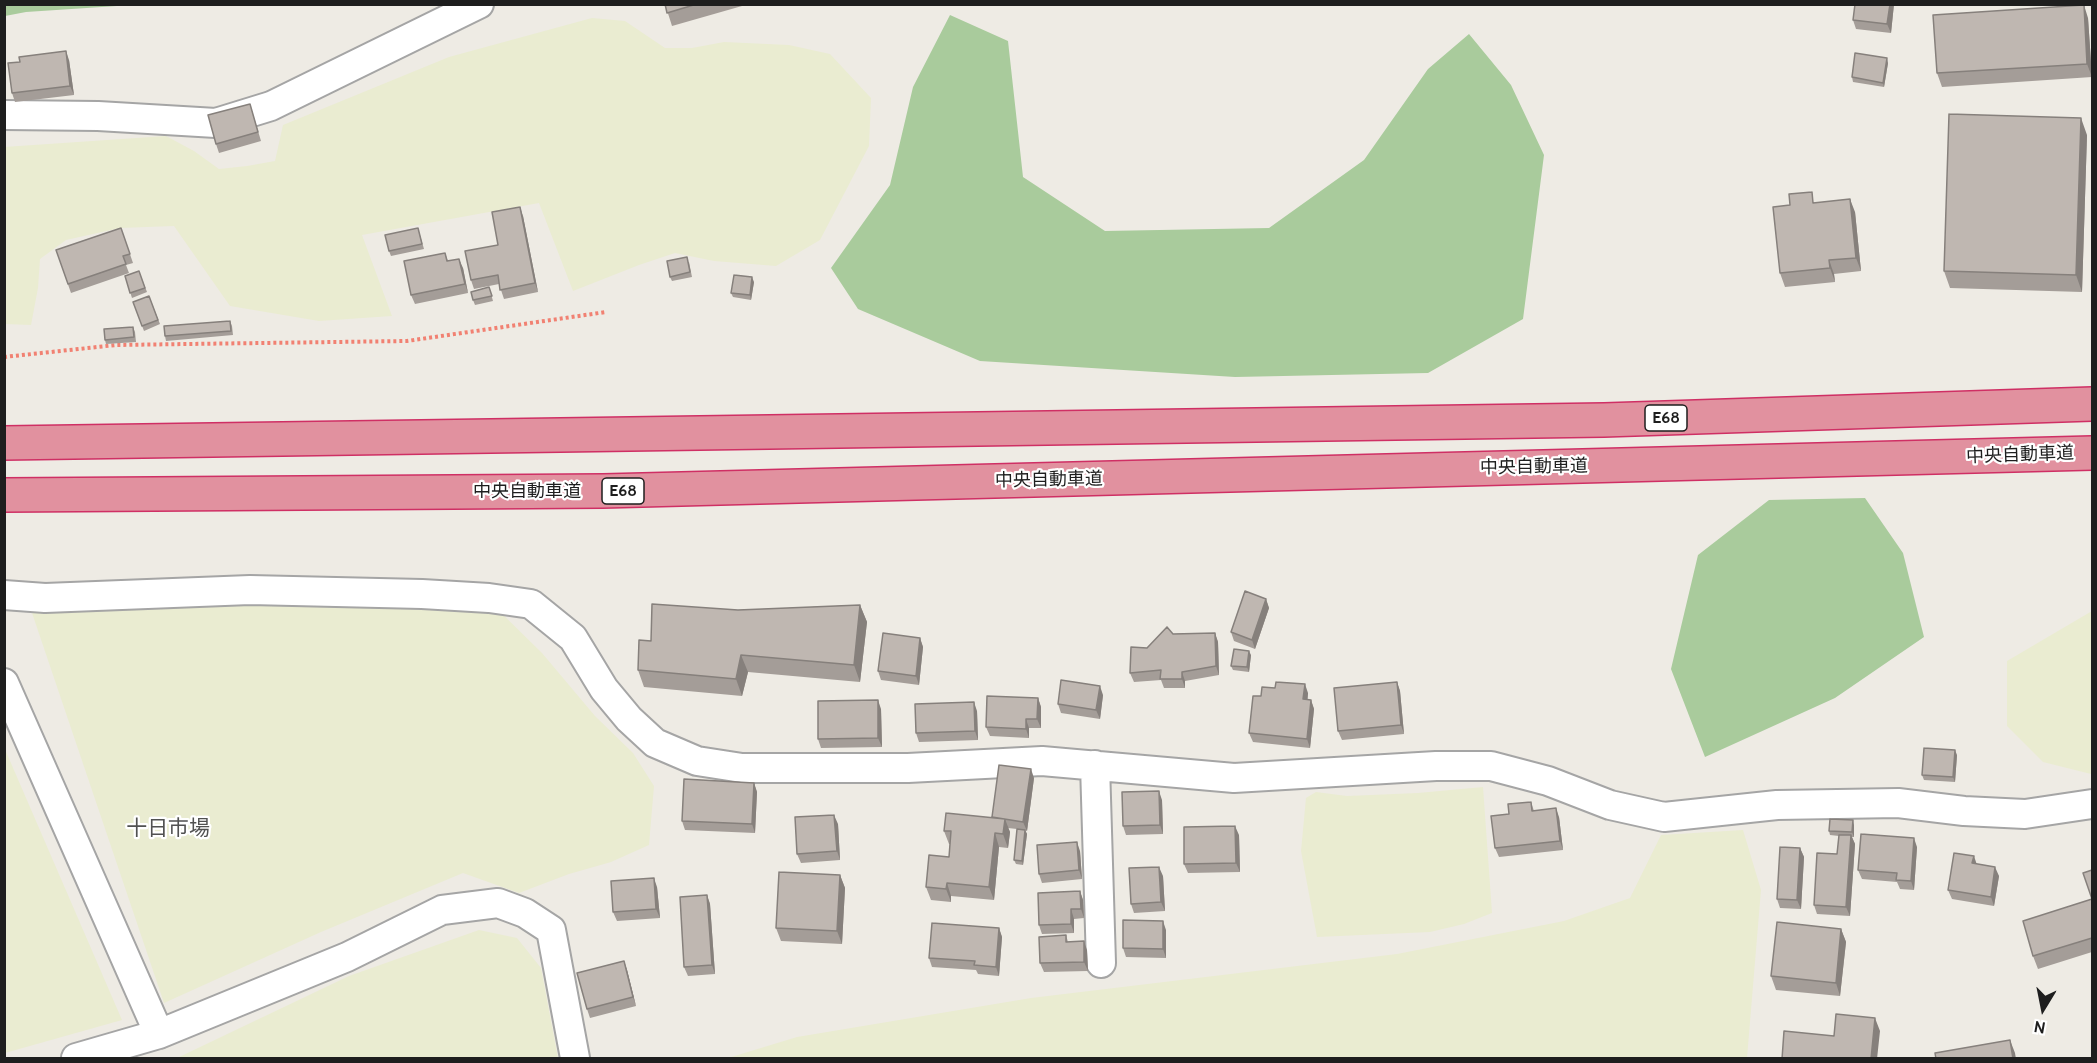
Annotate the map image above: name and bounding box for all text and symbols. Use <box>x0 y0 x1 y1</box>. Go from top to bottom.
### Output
road number: E68 <box>1645 405 1687 431</box>
street label: 中央自動車道 <box>1966 442 2074 468</box>
street label: 中央自動車道 <box>1480 455 1588 479</box>
street label: 中央自動車道 <box>995 468 1103 492</box>
road number: E68 <box>602 478 644 504</box>
street label: 中央自動車道 <box>473 481 581 503</box>
district label: 十日市場 <box>126 816 210 842</box>
north arrow <box>2013 979 2073 1039</box>
text: N <box>2033 1017 2047 1038</box>

